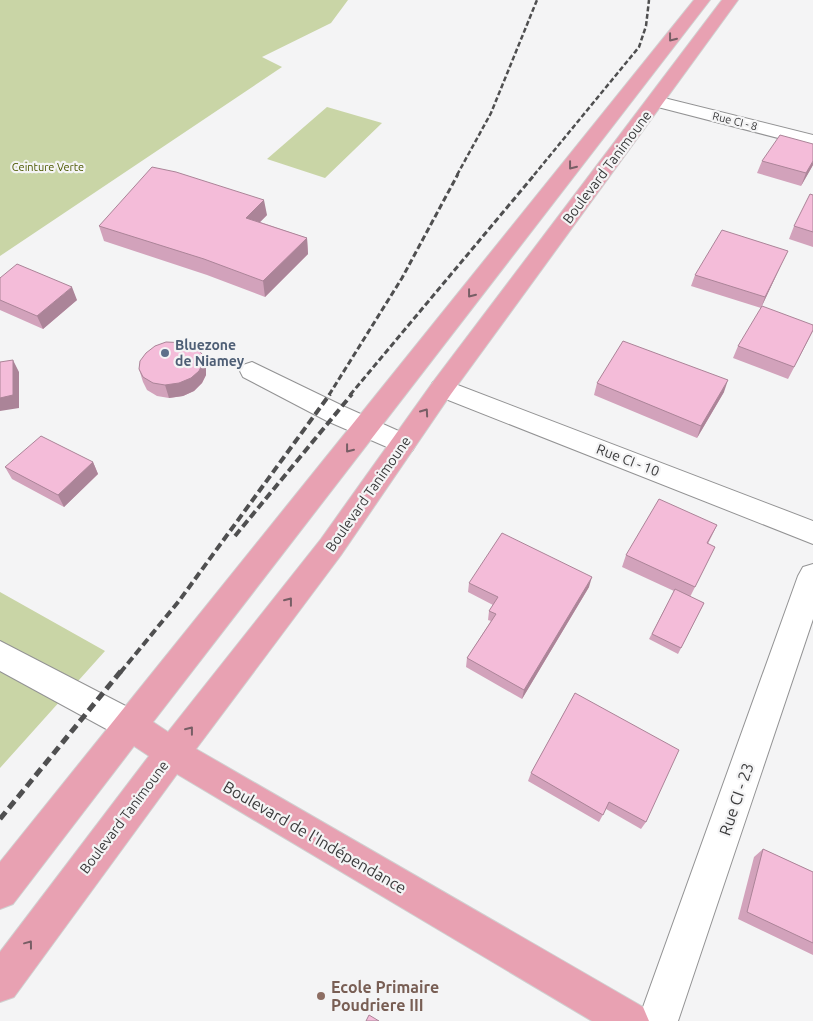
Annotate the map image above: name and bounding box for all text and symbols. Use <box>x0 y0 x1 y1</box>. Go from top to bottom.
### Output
one-way arrow <box>670 32 678 41</box>
street label: Boulevard Tanimoune <box>559 107 655 227</box>
street label: Rue CI - 8 <box>711 110 759 132</box>
one-way arrow <box>569 160 577 169</box>
park label: Ceinture Verte <box>12 161 84 173</box>
one-way arrow <box>469 288 477 297</box>
place label: Bluezone de Niamey <box>175 337 245 369</box>
marker: Bluezone de Niamey <box>159 347 171 359</box>
one-way arrow <box>419 409 428 418</box>
street label: Boulevard Tanimoune <box>322 433 414 555</box>
street label: Rue CI - 10 <box>594 441 662 479</box>
one-way arrow <box>347 443 355 452</box>
one-way arrow <box>283 597 292 607</box>
one-way arrow <box>184 727 192 736</box>
street label: Boulevard Tanimoune <box>76 757 172 877</box>
street label: Rue CI - 23 <box>715 760 757 838</box>
street label: Boulevard de l'Indépendance <box>220 777 410 897</box>
one-way arrow <box>23 940 32 950</box>
place label: Ecole Primaire Poudriere III <box>331 978 439 1014</box>
marker: Ecole Primaire Poudriere III <box>315 990 327 1002</box>

